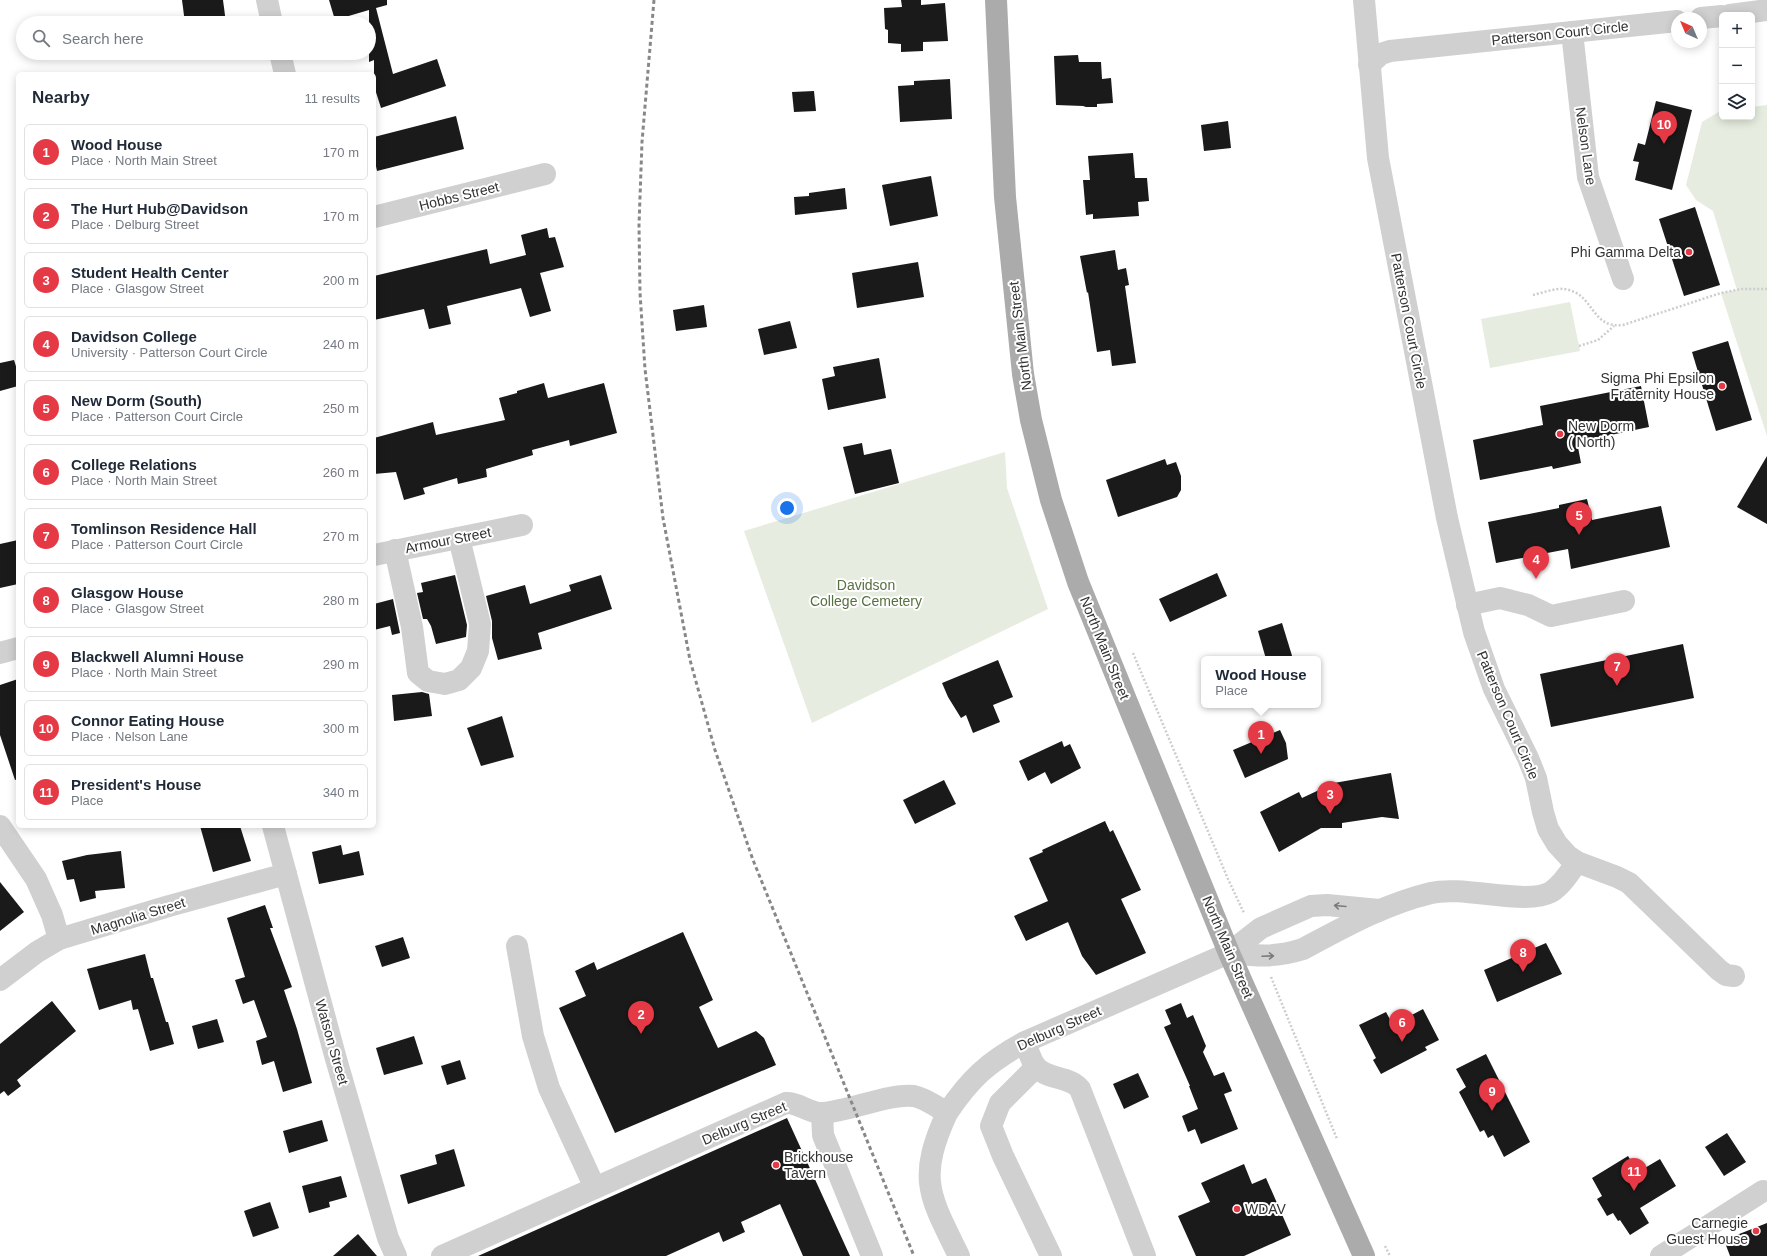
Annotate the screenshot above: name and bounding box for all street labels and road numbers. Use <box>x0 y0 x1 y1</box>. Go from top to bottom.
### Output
street label: Patterson Court Circle <box>1491 18 1630 48</box>
street label: Nelson Lane <box>1573 106 1599 186</box>
street label: Hobbs Street <box>417 178 501 214</box>
street label: Patterson Court Circle <box>1388 252 1430 390</box>
street label: North Main Street <box>1005 280 1035 391</box>
street label: Armour Street <box>404 524 492 556</box>
street label: North Main Street <box>1077 594 1133 702</box>
street label: Patterson Court Circle <box>1474 648 1542 782</box>
street label: North Main Street <box>1199 893 1257 1001</box>
street label: Magnolia Street <box>89 894 187 938</box>
street label: Watson Street <box>312 997 352 1087</box>
street label: Delburg Street <box>1015 1002 1104 1054</box>
street label: Delburg Street <box>699 1098 789 1148</box>

